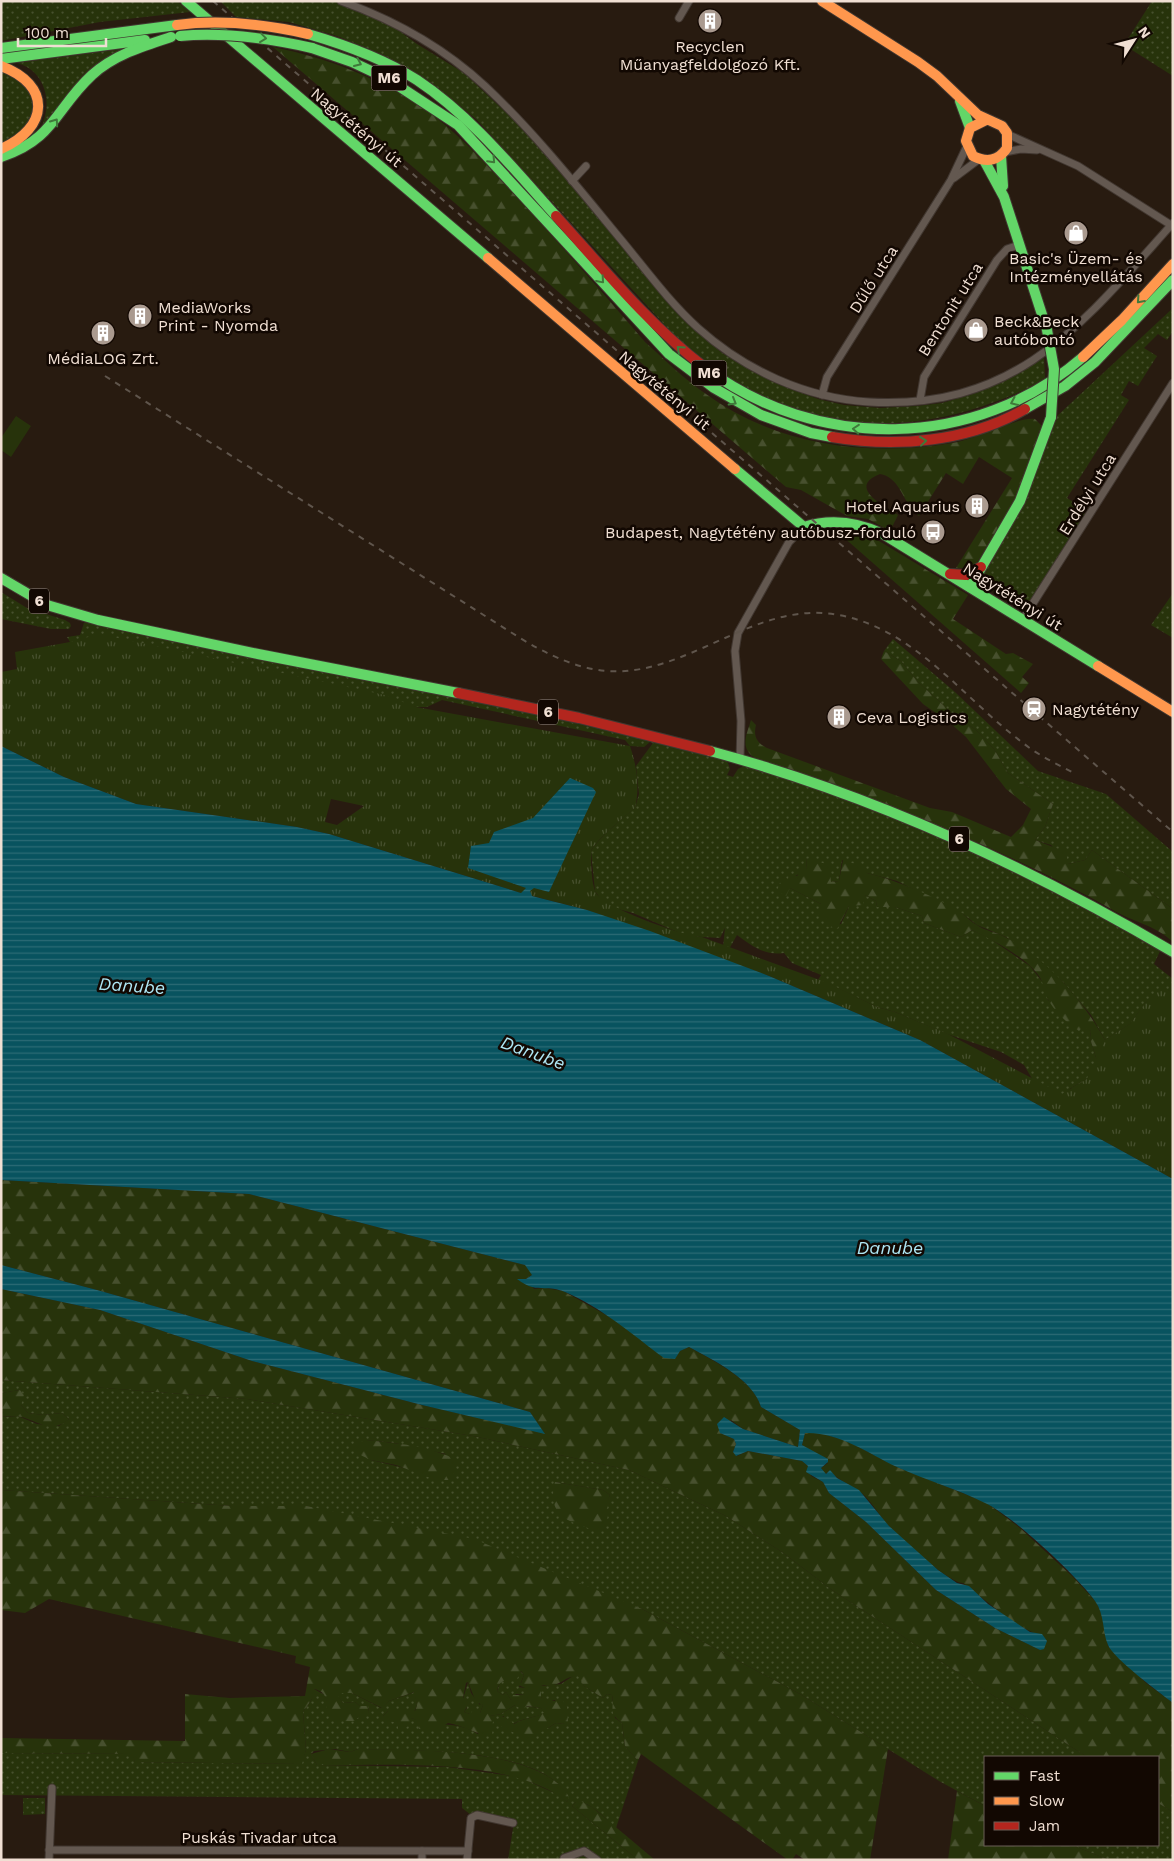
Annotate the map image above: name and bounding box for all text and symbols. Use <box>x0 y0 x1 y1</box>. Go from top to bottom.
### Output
building icon: Recyclen Műanyagfeldolgozó Kft. <box>697 8 723 34</box>
scale bar <box>18 15 105 47</box>
north arrow <box>1109 15 1159 65</box>
text: N <box>1135 23 1154 41</box>
text: 100 m <box>25 24 69 42</box>
one-way arrow <box>260 32 268 43</box>
place label: Recyclen Műanyagfeldolgozó Kft. <box>620 37 800 74</box>
one-way arrow <box>353 57 362 68</box>
road number: M6 <box>372 66 406 90</box>
street label: Nagytétényi út <box>307 84 406 171</box>
one-way arrow <box>49 119 58 128</box>
one-way arrow <box>486 154 495 163</box>
shop icon: Basic's Üzem- és Intézményellátás <box>1063 220 1089 246</box>
street label: Dűlő utca <box>845 242 902 317</box>
place label: Basic's Üzem- és Intézményellátás <box>1009 249 1143 286</box>
street label: Bentonit utca <box>914 259 987 360</box>
one-way arrow <box>595 275 604 284</box>
one-way arrow <box>1137 295 1146 304</box>
place label: MediaWorks Print - Nyomda <box>158 298 278 335</box>
building icon: MediaWorks Print - Nyomda <box>127 303 153 329</box>
place label: Beck&Beck autóbontó <box>994 312 1079 349</box>
shop icon: Beck&Beck autóbontó <box>963 317 989 343</box>
building icon: MédiaLOG Zrt. <box>90 320 116 346</box>
one-way arrow <box>676 346 685 355</box>
street label: Nagytétényi út <box>615 347 714 434</box>
place label: MédiaLOG Zrt. <box>47 349 159 368</box>
road number: M6 <box>692 360 726 386</box>
one-way arrow <box>727 395 736 405</box>
one-way arrow <box>1010 395 1019 406</box>
one-way arrow <box>852 424 860 435</box>
one-way arrow <box>919 436 927 447</box>
street label: Erdélyi utca <box>1055 450 1120 539</box>
building icon: Hotel Aquarius <box>964 493 990 519</box>
place label: Hotel Aquarius <box>845 497 960 516</box>
bus stop icon: Budapest, Nagytétény autóbusz-forduló <box>920 519 946 545</box>
place label: Budapest, Nagytétény autóbusz-forduló <box>605 523 916 542</box>
street label: Nagytétényi út <box>960 558 1066 635</box>
road number: 6 <box>29 588 49 614</box>
station icon: Nagytétény <box>1021 696 1047 722</box>
road number: 6 <box>538 700 558 724</box>
place label: Nagytétény <box>1052 700 1140 719</box>
building icon: Ceva Logistics <box>826 704 852 730</box>
place label: Ceva Logistics <box>856 708 967 727</box>
road number: 6 <box>949 826 969 852</box>
water label: Danube <box>98 973 166 998</box>
water label: Danube <box>498 1031 568 1074</box>
water label: Danube <box>857 1237 923 1258</box>
legend <box>984 1756 1159 1846</box>
text: Fast <box>1029 1767 1061 1785</box>
text: Slow <box>1029 1792 1065 1810</box>
text: Jam <box>1029 1817 1060 1835</box>
street label: Puskás Tivadar utca <box>181 1828 337 1847</box>

